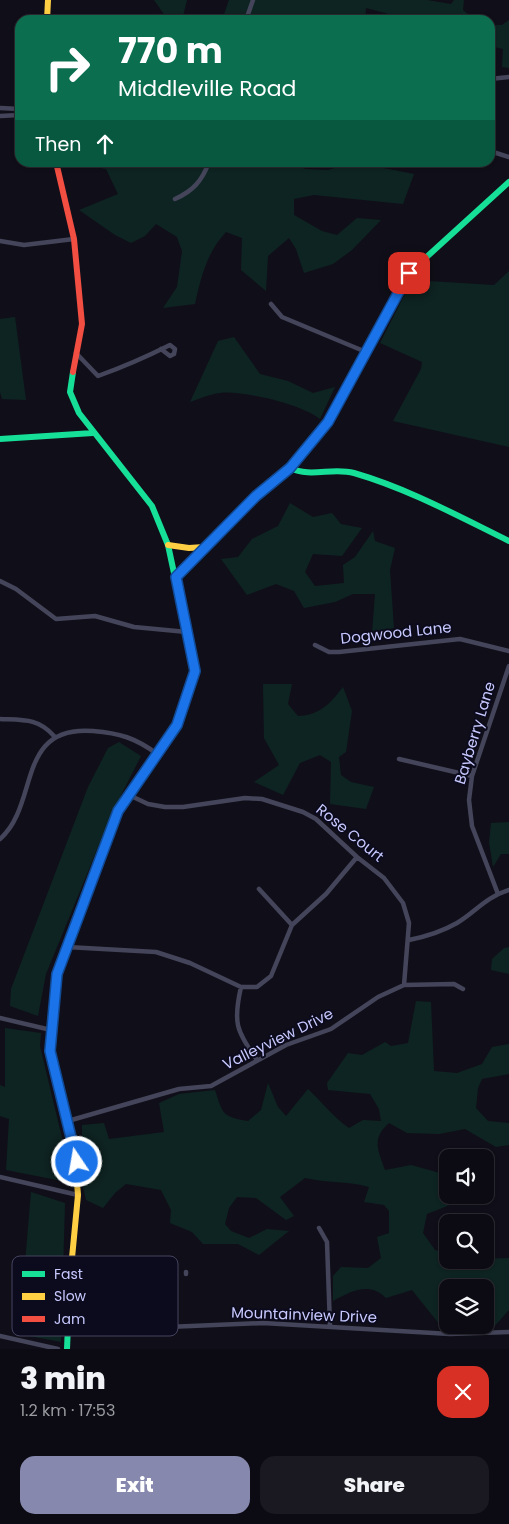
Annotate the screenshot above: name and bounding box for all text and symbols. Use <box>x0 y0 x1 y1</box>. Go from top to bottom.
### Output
text: 770 m <box>118 26 223 75</box>
icon: right <box>35 35 100 100</box>
text: Middleville Road <box>118 73 296 104</box>
icon: ahead <box>91 130 119 158</box>
text: Then <box>35 131 81 158</box>
pin <box>388 252 430 294</box>
icon: arrive <box>395 259 423 287</box>
street label: Dogwood Lane <box>339 616 452 649</box>
street label: Bayberry Lane <box>449 679 500 787</box>
street label: Rose Court <box>312 799 389 866</box>
street label: Valleyview Drive <box>219 1003 337 1074</box>
position arrow <box>50 1135 102 1187</box>
map controls <box>439 1149 494 1334</box>
button: sound <box>439 1149 494 1204</box>
button: search <box>439 1214 494 1269</box>
legend <box>12 1256 178 1336</box>
text: Fast <box>54 1264 83 1284</box>
button: layers <box>439 1279 494 1334</box>
text: Slow <box>54 1286 87 1306</box>
street label: Mountainview Drive <box>231 1301 377 1328</box>
text: Jam <box>54 1309 85 1329</box>
text: 3 min <box>20 1357 106 1400</box>
button: close <box>437 1366 489 1418</box>
text: 1.2 km · 17:53 <box>20 1399 115 1422</box>
button: Exit <box>20 1456 250 1514</box>
button: Share <box>260 1456 489 1514</box>

